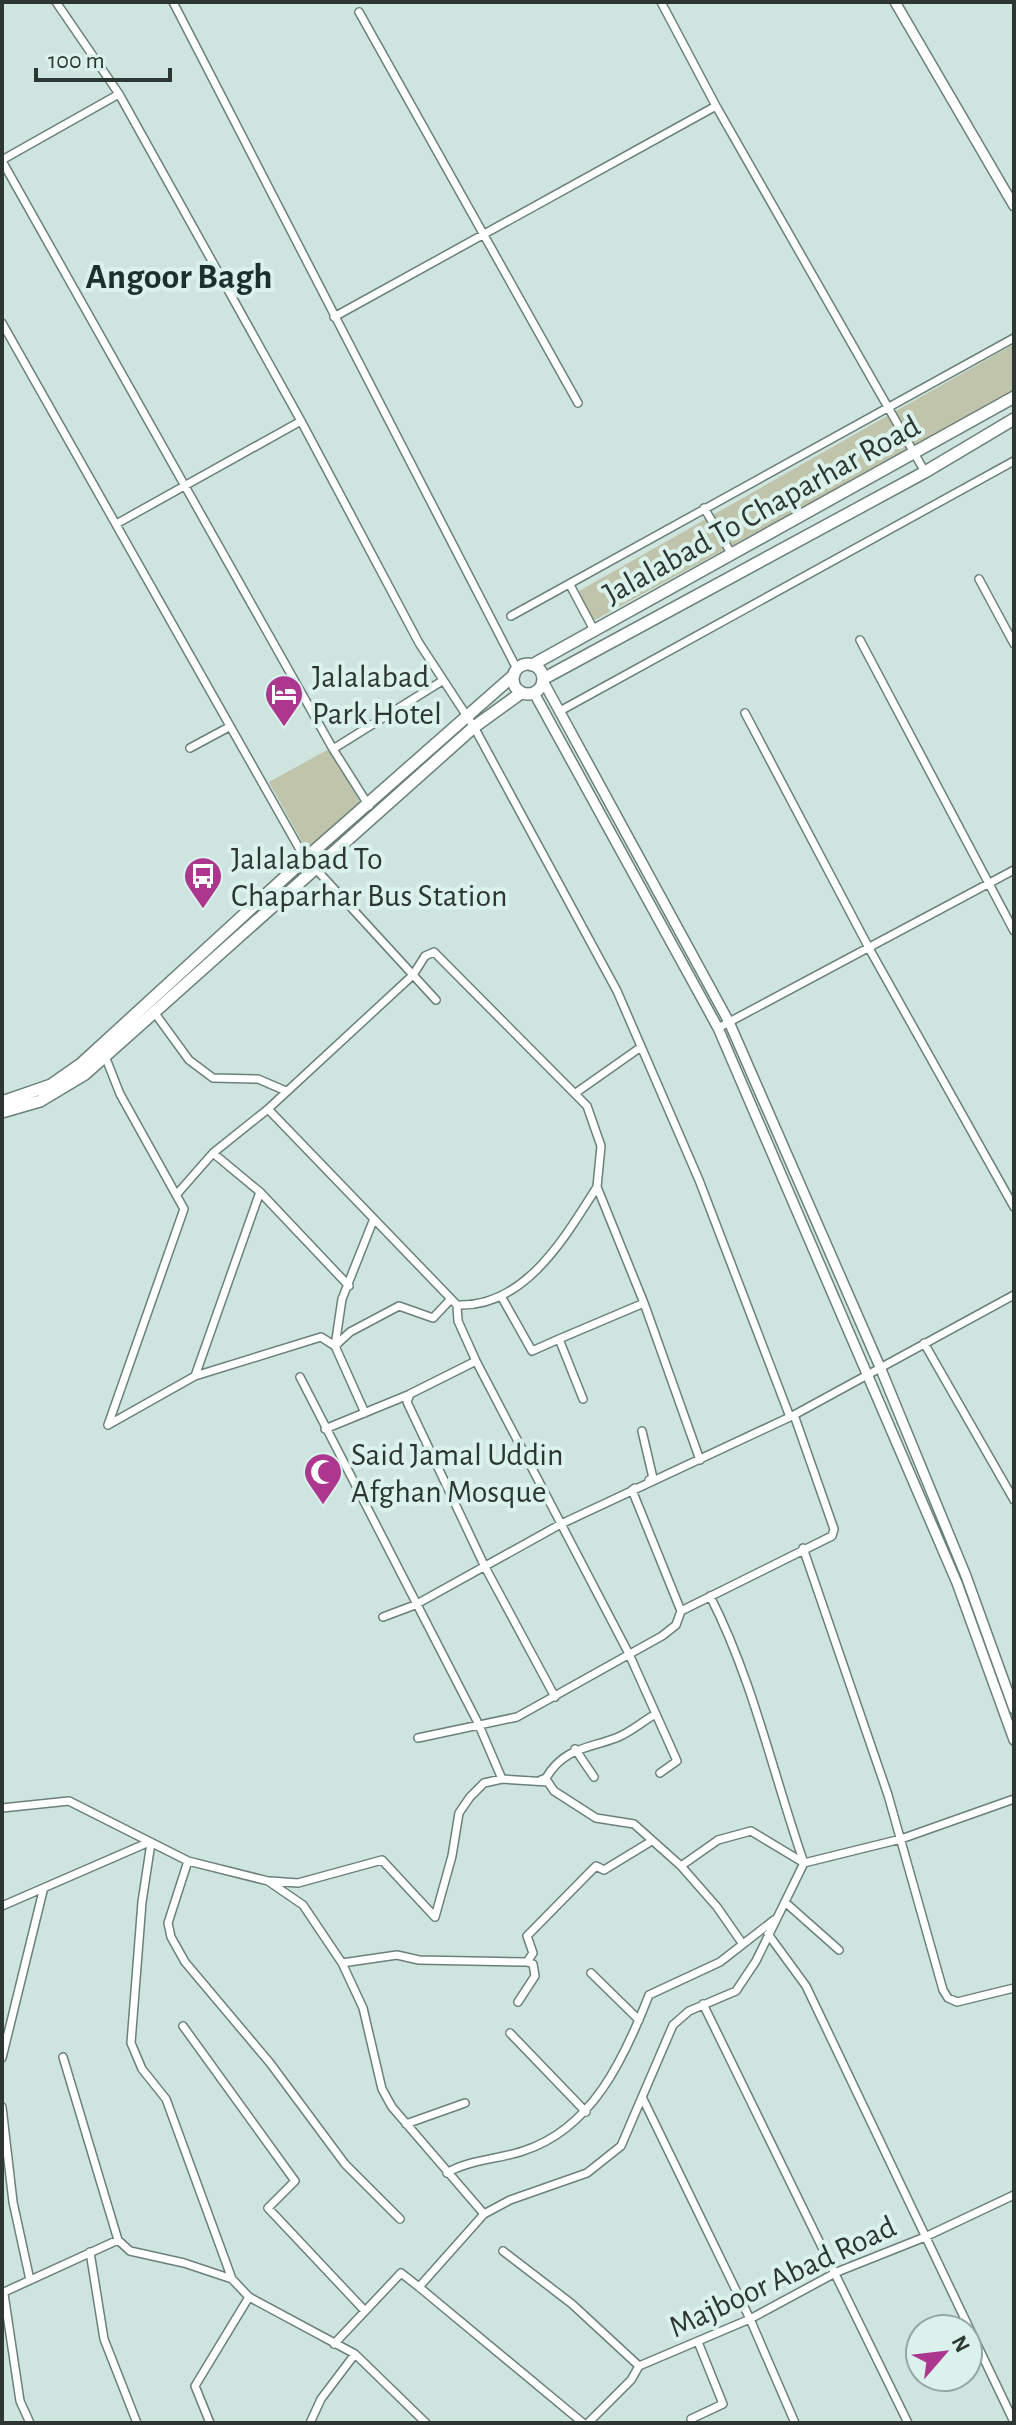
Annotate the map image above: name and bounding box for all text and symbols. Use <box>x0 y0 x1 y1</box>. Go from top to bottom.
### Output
scale bar <box>36 32 170 82</box>
text: 100 m <box>48 49 105 73</box>
district label: Angoor Bagh <box>86 259 272 295</box>
street label: Jalalabad To Chaparhar Road <box>598 409 925 610</box>
place label: Jalalabad Park Hotel <box>312 661 442 730</box>
hotel icon: Jalalabad Park Hotel <box>263 673 305 728</box>
place label: Jalalabad To Chaparhar Bus Station <box>231 843 507 912</box>
bus stop icon: Jalalabad To Chaparhar Bus Station <box>182 855 224 910</box>
place label: Said Jamal Uddin Afghan Mosque <box>351 1439 564 1508</box>
mosque icon: Said Jamal Uddin Afghan Mosque <box>302 1451 344 1506</box>
street label: Majboor Abad Road <box>664 2210 901 2344</box>
north arrow <box>904 2313 984 2393</box>
text: N <box>947 2332 974 2356</box>

